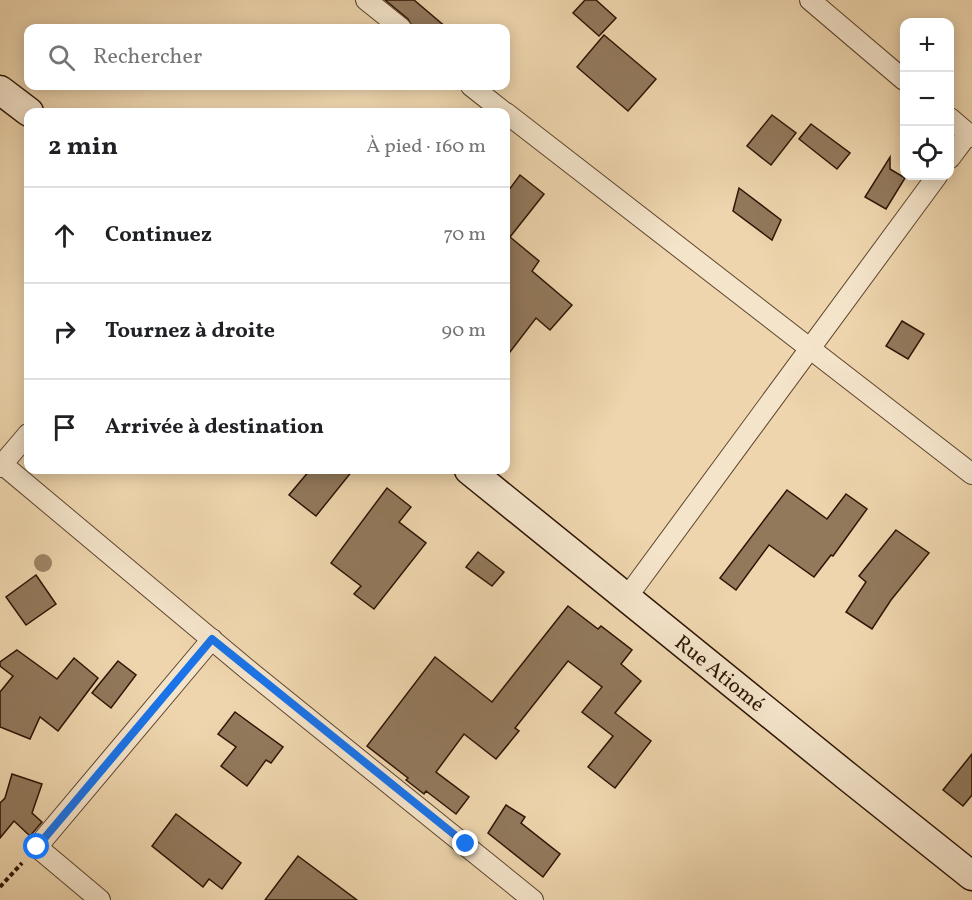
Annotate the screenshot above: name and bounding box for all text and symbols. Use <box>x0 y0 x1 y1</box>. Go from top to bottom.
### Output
map controls <box>900 18 954 180</box>
button: + <box>900 18 954 72</box>
search box <box>24 24 510 90</box>
icon: search <box>45 41 78 74</box>
text: Rechercher <box>93 42 202 73</box>
button: − <box>900 72 954 126</box>
button: locate <box>900 126 954 180</box>
text: 2 min <box>48 129 118 165</box>
text: À pied · 160 m <box>366 133 486 161</box>
icon: ahead <box>48 219 81 252</box>
text: Continuez <box>105 220 212 251</box>
text: 70 m <box>443 221 486 249</box>
icon: right <box>48 315 81 348</box>
text: Tournez à droite <box>105 316 275 347</box>
text: 90 m <box>442 317 486 345</box>
icon: arrive <box>48 411 81 444</box>
text: Arrivée à destination <box>105 412 324 443</box>
street label: Rue Atiomé <box>668 629 770 720</box>
route end <box>452 830 478 856</box>
route start <box>23 833 49 859</box>

